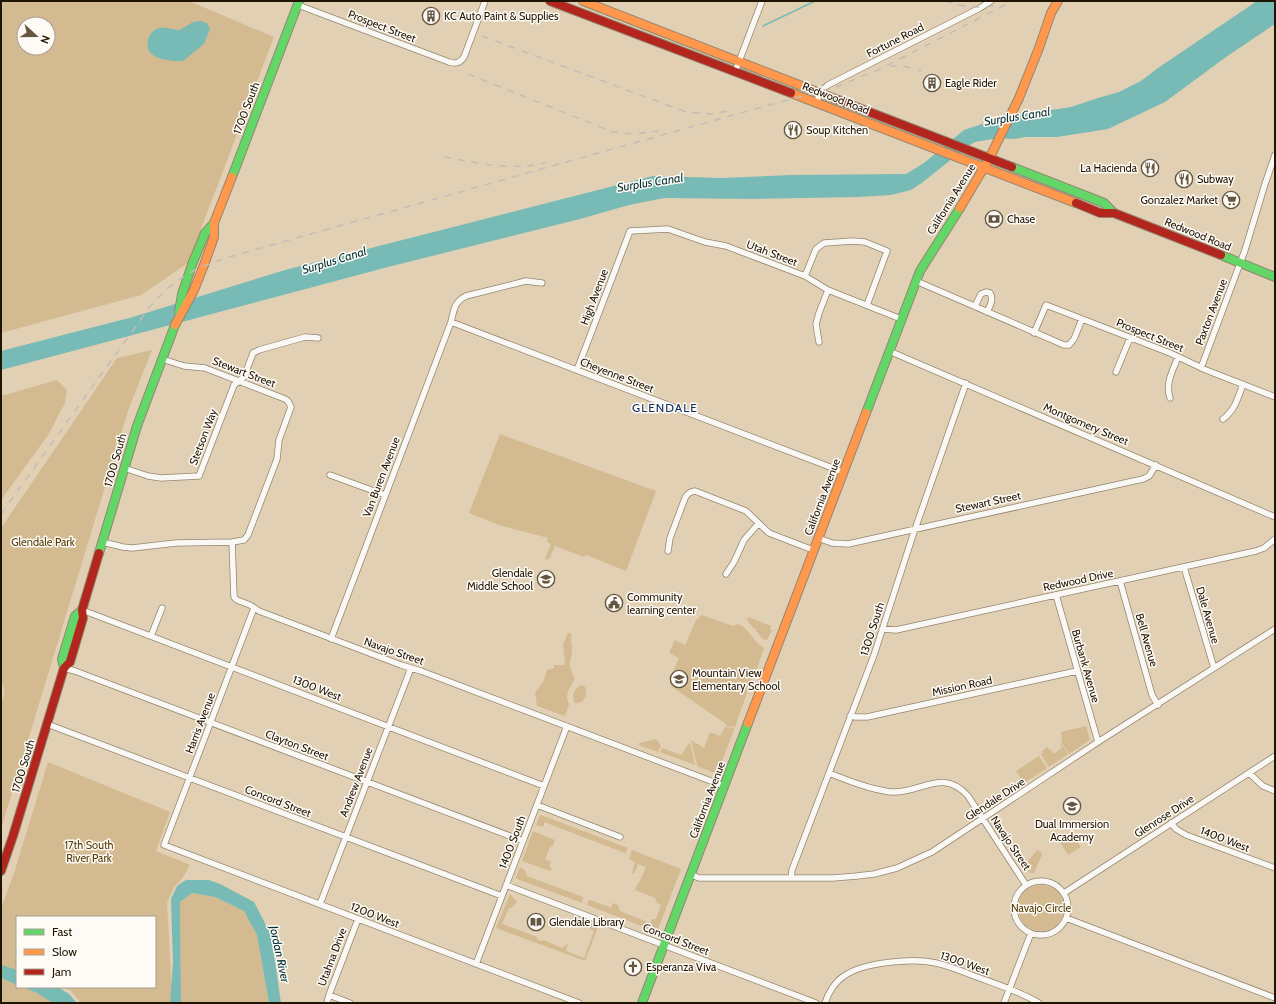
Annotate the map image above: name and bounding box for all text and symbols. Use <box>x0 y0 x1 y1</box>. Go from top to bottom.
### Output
building icon: KC Auto Paint & Supplies <box>421 6 441 26</box>
street label: Prospect Street <box>346 7 418 45</box>
place label: KC Auto Paint & Supplies <box>444 9 559 23</box>
north arrow <box>16 16 56 56</box>
street label: Fortune Road <box>864 20 926 60</box>
text: N <box>37 33 53 46</box>
building icon: Eagle Rider <box>922 73 942 93</box>
place label: Eagle Rider <box>945 76 997 90</box>
street label: Redwood Road <box>801 79 871 117</box>
street label: 1700 South <box>230 80 262 136</box>
water label: Surplus Canal <box>983 103 1051 129</box>
restaurant icon: Soup Kitchen <box>783 120 803 140</box>
place label: Soup Kitchen <box>806 123 868 137</box>
restaurant icon: La Hacienda <box>1140 158 1160 178</box>
street label: California Avenue <box>924 161 979 237</box>
place label: La Hacienda <box>1080 161 1138 175</box>
water label: Surplus Canal <box>616 169 684 195</box>
restaurant icon: Subway <box>1174 169 1194 189</box>
place label: Subway <box>1197 172 1234 186</box>
supermarket icon: Gonzalez Market <box>1221 190 1241 210</box>
place label: Gonzalez Market <box>1141 193 1218 207</box>
bank icon: Chase <box>984 209 1004 229</box>
place label: Chase <box>1007 212 1036 226</box>
street label: Redwood Road <box>1163 214 1233 254</box>
street label: Utah Street <box>744 237 800 269</box>
water label: Surplus Canal <box>300 243 368 277</box>
street label: High Avenue <box>577 267 611 327</box>
street label: Paxton Avenue <box>1192 277 1230 347</box>
street label: Prospect Street <box>1114 315 1186 355</box>
street label: Stewart Street <box>210 354 278 391</box>
street label: Cheyenne Street <box>578 354 656 396</box>
district label: GLENDALE <box>632 400 698 415</box>
street label: Montgomery Street <box>1041 400 1131 448</box>
street label: Stetson Way <box>186 407 220 467</box>
street label: 1700 South <box>101 432 129 488</box>
street label: Van Buren Avenue <box>359 435 403 519</box>
street label: California Avenue <box>801 456 843 537</box>
street label: Stewart Street <box>954 488 1022 516</box>
park label: Glendale Park <box>11 535 75 549</box>
place label: Glendale Middle School <box>467 566 533 593</box>
street label: Redwood Drive <box>1042 566 1115 594</box>
school or university icon: Glendale Middle School <box>536 569 556 589</box>
street label: Dale Avenue <box>1193 585 1223 645</box>
place label: Community learning center <box>627 590 696 617</box>
public building icon: Community learning center <box>604 593 624 613</box>
street label: 1300 South <box>857 601 887 657</box>
street label: Bell Avenue <box>1133 612 1161 669</box>
street label: Burbank Avenue <box>1069 628 1103 705</box>
street label: Navajo Street <box>362 634 426 668</box>
place label: Mountain View Elementary School <box>692 666 781 693</box>
school or university icon: Mountain View Elementary School <box>669 669 689 689</box>
street label: 1300 West <box>291 672 344 704</box>
street label: Mission Road <box>931 673 993 699</box>
street label: Harris Avenue <box>182 690 218 755</box>
street label: Clayton Street <box>263 727 331 764</box>
street label: 1700 South <box>8 738 38 794</box>
street label: Andrew Avenue <box>336 745 376 819</box>
street label: California Avenue <box>686 759 728 840</box>
street label: Glendale Drive <box>963 774 1028 823</box>
street label: Concord Street <box>243 782 313 820</box>
street label: Glenrose Drive <box>1132 791 1197 840</box>
school or university icon: Dual Immersion Academy <box>1062 796 1082 816</box>
street label: 1400 South <box>495 813 529 871</box>
street label: Navajo Street <box>988 813 1034 873</box>
place label: Dual Immersion Academy <box>1035 817 1109 844</box>
street label: 1400 West <box>1198 823 1252 855</box>
park label: 17th South River Park <box>64 838 114 865</box>
street label: 1200 West <box>349 899 402 931</box>
park label: Navajo Circle <box>1011 901 1071 915</box>
library icon: Glendale Library <box>526 912 546 932</box>
place label: Glendale Library <box>549 915 625 929</box>
legend <box>16 916 156 988</box>
street label: Concord Street <box>641 920 711 958</box>
water label: Jordan River <box>266 923 294 985</box>
text: Fast <box>52 924 72 939</box>
street label: Utahna Drive <box>314 925 350 988</box>
text: Slow <box>52 944 77 959</box>
street label: 1300 West <box>938 948 992 978</box>
church icon: Esperanza Viva <box>623 957 643 977</box>
place label: Esperanza Viva <box>646 960 717 974</box>
text: Jam <box>51 964 71 979</box>

